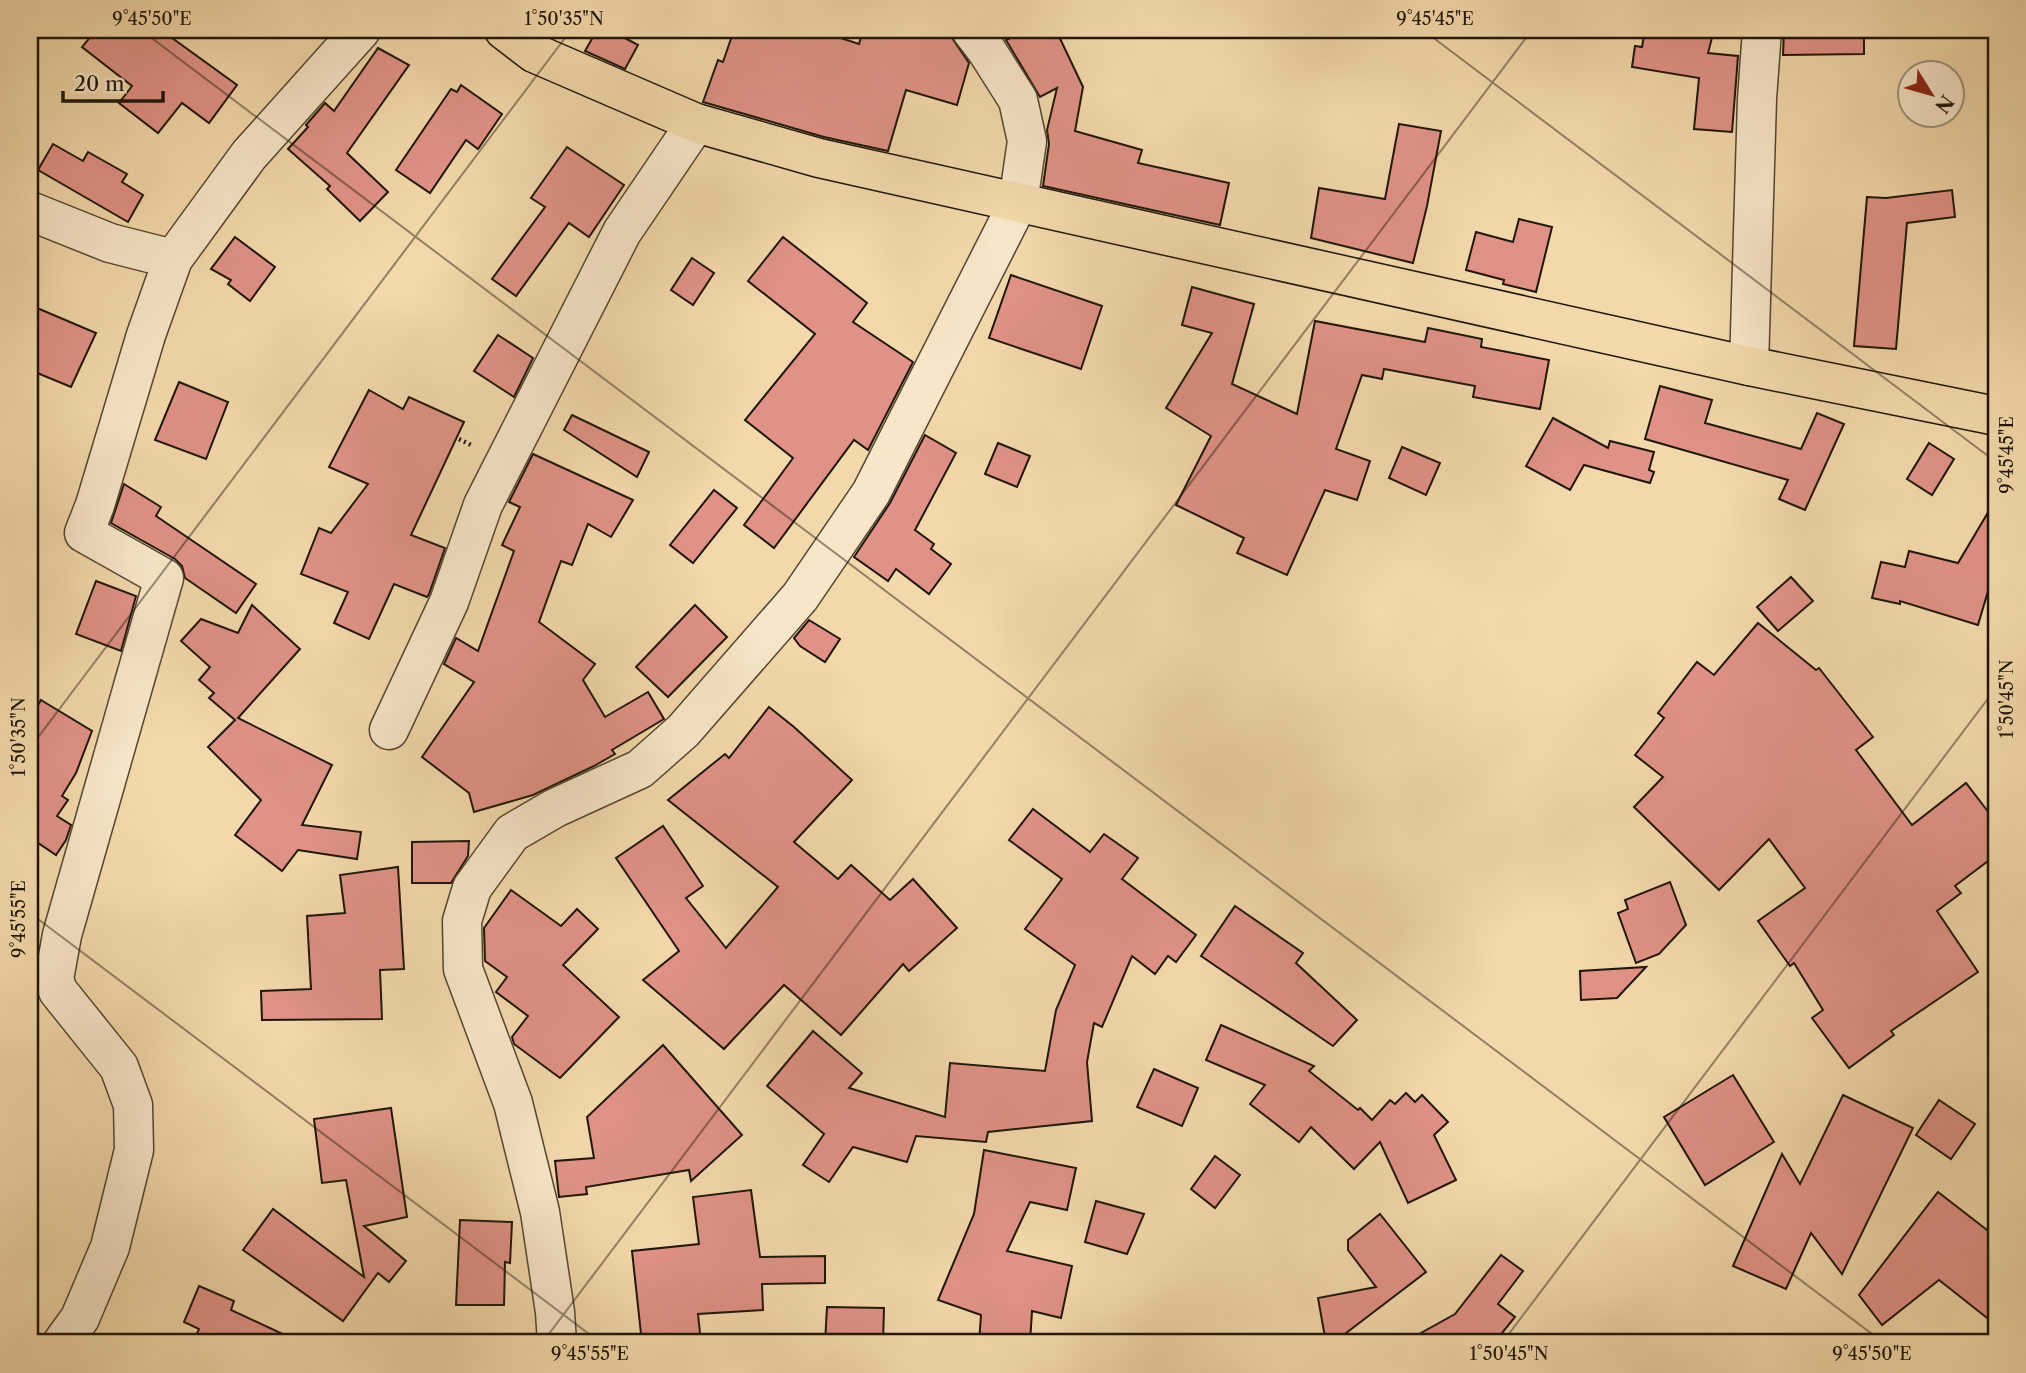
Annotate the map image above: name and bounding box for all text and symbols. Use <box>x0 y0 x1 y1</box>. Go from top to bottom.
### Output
text: 9°45'50"E <box>112 8 192 30</box>
text: 1°50'35"N <box>524 8 604 30</box>
text: 9°45'45"E <box>1396 8 1474 30</box>
scale bar <box>63 60 163 104</box>
north arrow <box>1896 60 1966 130</box>
text: 20 m <box>74 71 125 96</box>
text: N <box>1930 90 1958 117</box>
text: 9°45'45"E <box>1996 416 2018 494</box>
text: 1°50'45"N <box>1996 659 2018 739</box>
text: 1°50'35"N <box>8 697 30 777</box>
text: 9°45'55"E <box>8 880 30 958</box>
text: 9°45'55"E <box>551 1343 629 1365</box>
text: 1°50'45"N <box>1469 1343 1549 1365</box>
text: 9°45'50"E <box>1832 1343 1912 1365</box>

